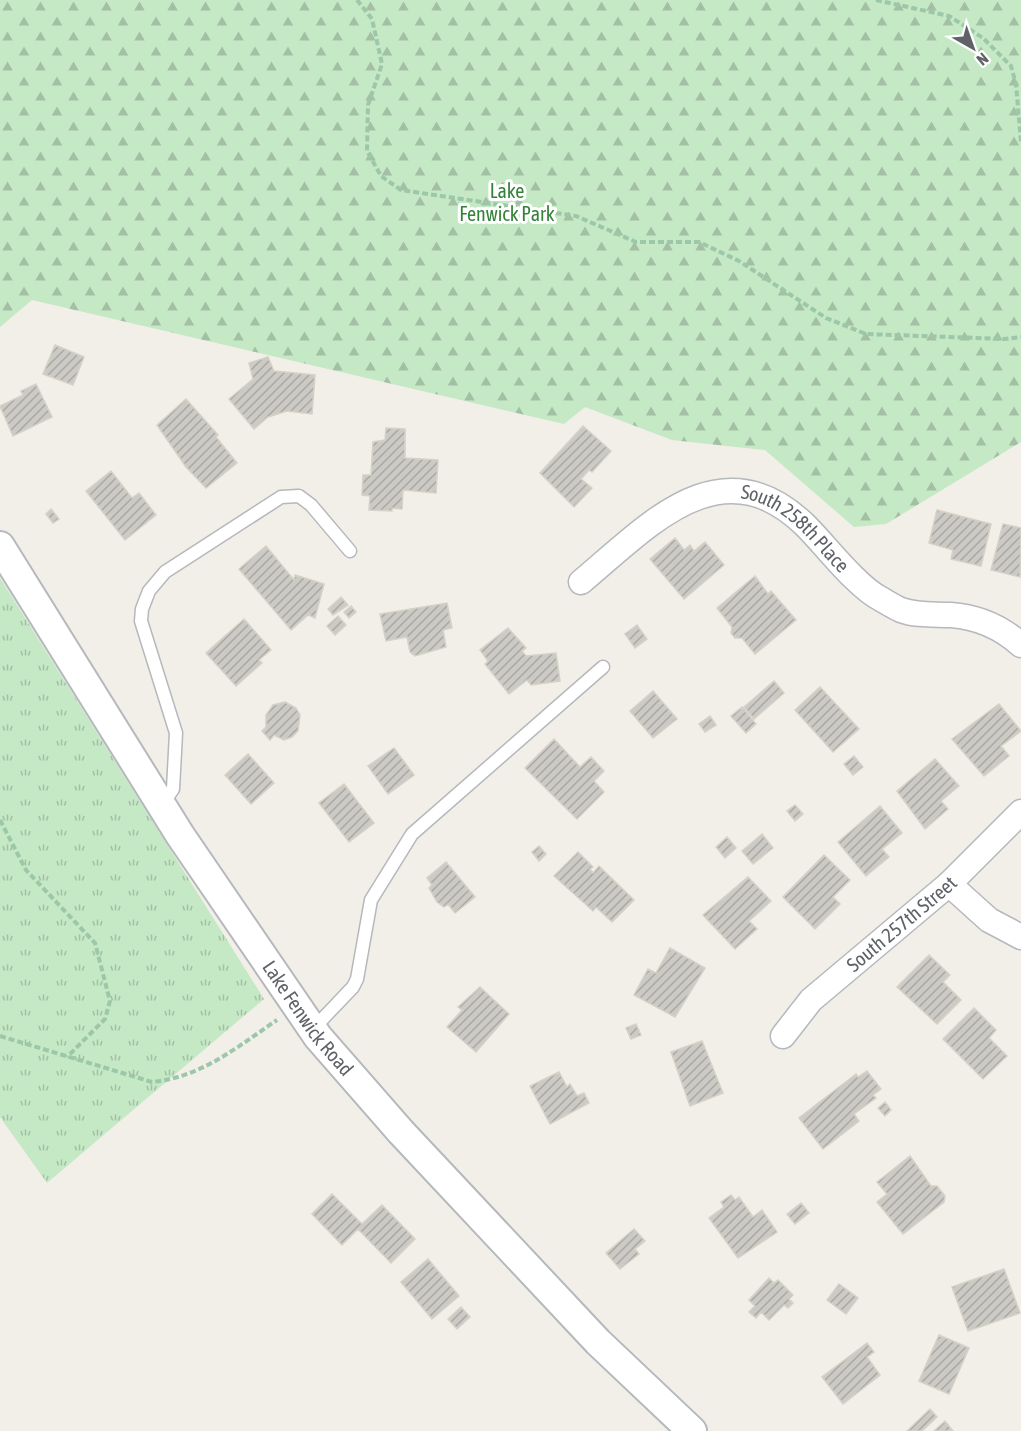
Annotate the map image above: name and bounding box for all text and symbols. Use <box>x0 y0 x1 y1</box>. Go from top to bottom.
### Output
north arrow <box>943 18 1003 78</box>
text: N <box>973 50 992 69</box>
park label: Lake Fenwick Park <box>459 179 555 225</box>
street label: South 258th Place <box>740 480 854 577</box>
street label: South 257th Street <box>842 871 961 976</box>
street label: Lake Fenwick Road <box>258 956 358 1080</box>

